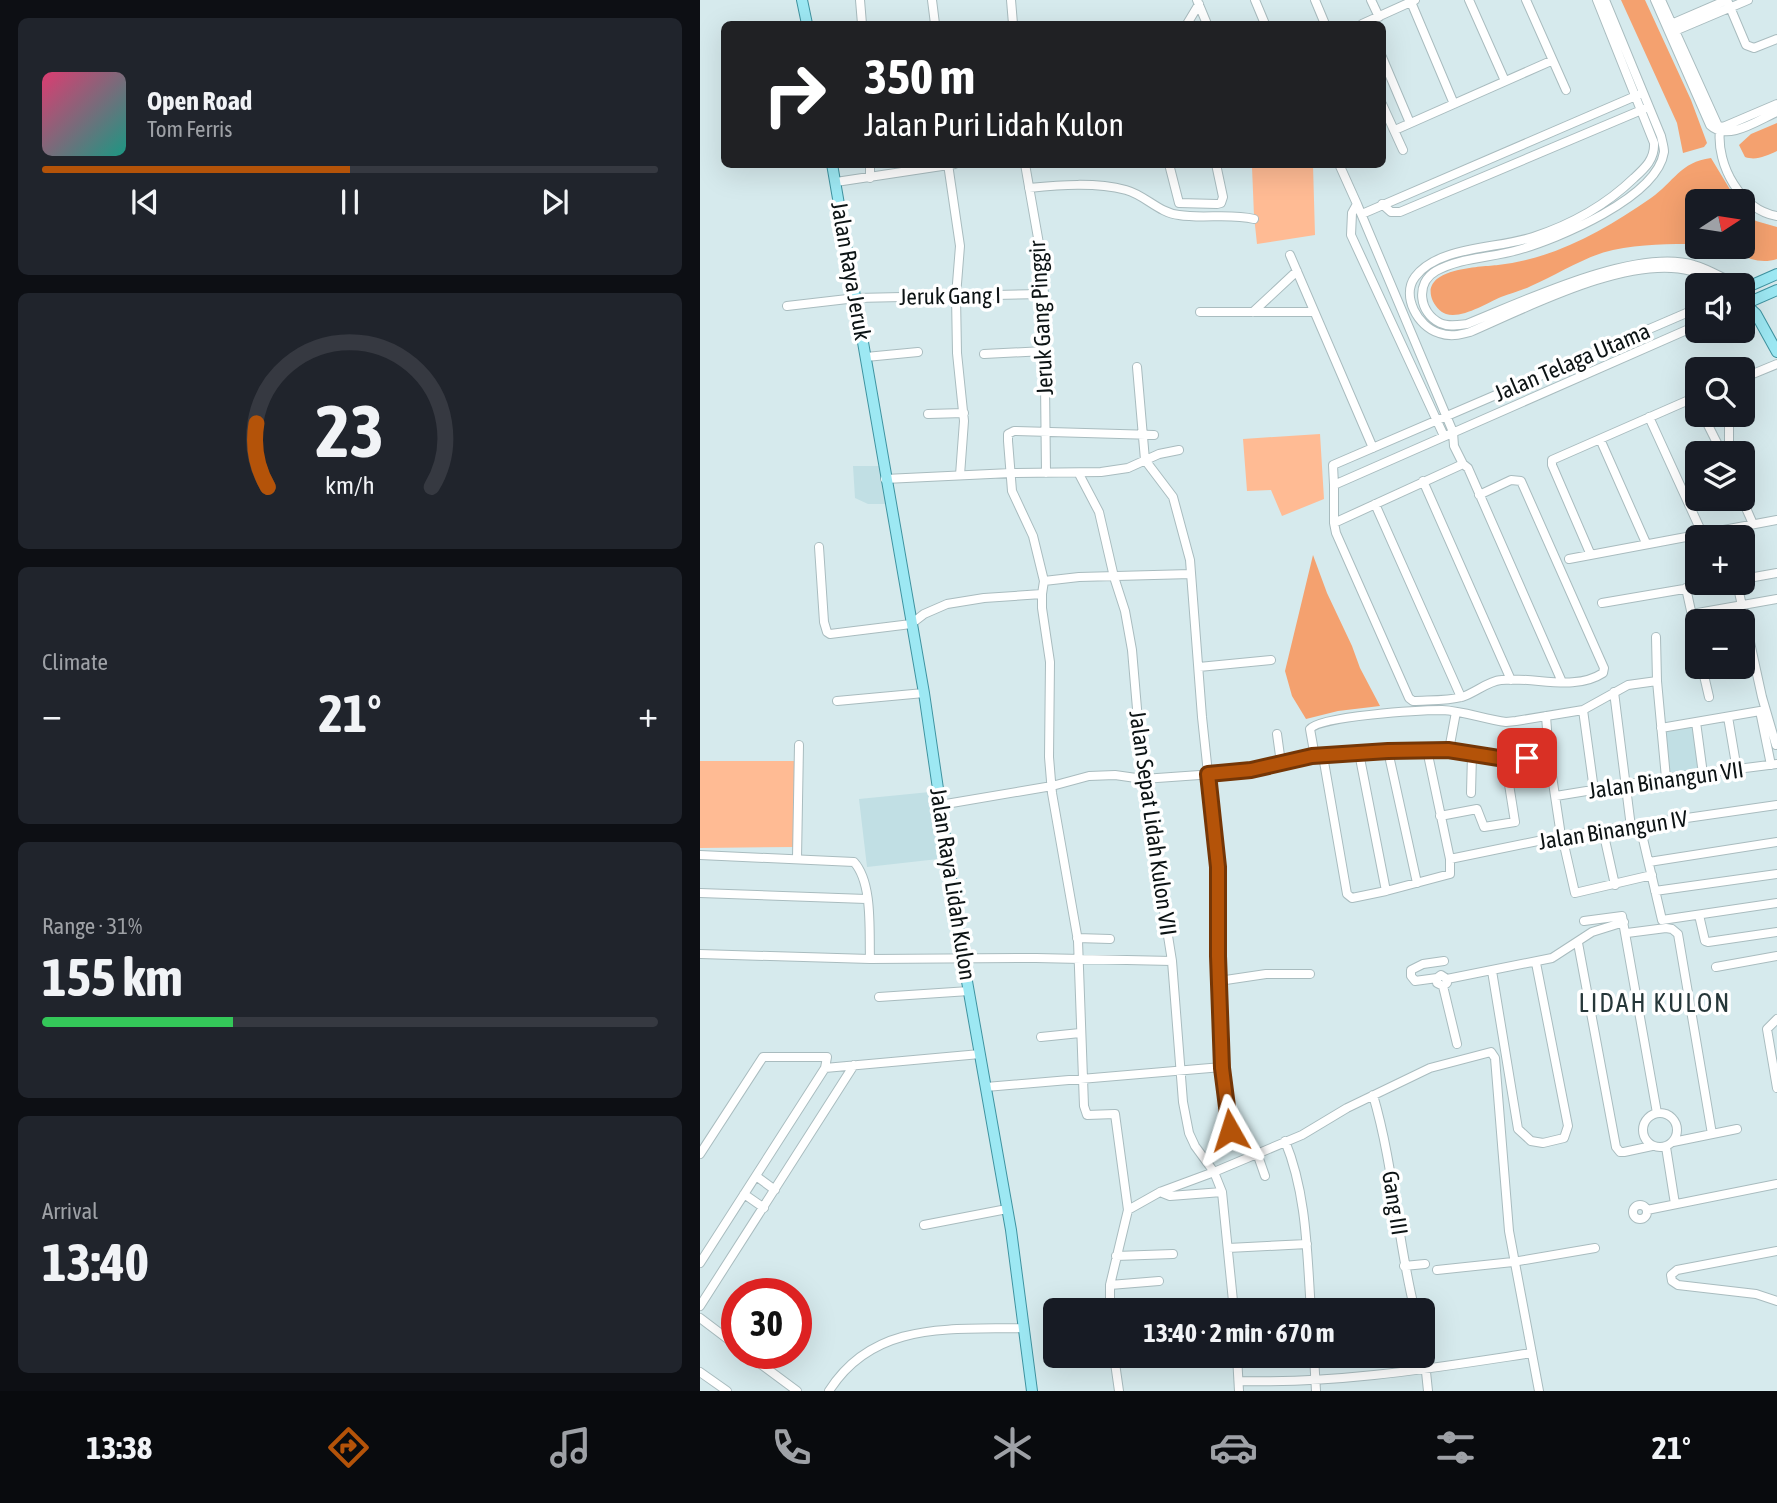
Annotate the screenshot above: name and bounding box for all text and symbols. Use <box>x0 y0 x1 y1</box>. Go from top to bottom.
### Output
text: 350 m <box>864 48 975 104</box>
icon: right <box>749 49 840 140</box>
text: Open Road <box>147 86 252 116</box>
text: Jalan Puri Lidah Kulon <box>864 106 1124 143</box>
text: Tom Ferris <box>147 116 232 142</box>
icon: previous <box>126 183 164 221</box>
icon: pause <box>331 183 369 221</box>
icon: next <box>536 183 574 221</box>
north arrow <box>1685 189 1755 259</box>
map controls <box>1685 189 1755 679</box>
street label: Jalan Raya Jeruk <box>826 200 876 342</box>
street label: Jeruk Gang Pinggir <box>1024 239 1058 396</box>
button: sound <box>1685 273 1755 343</box>
street label: Jeruk Gang I <box>899 282 1001 310</box>
street label: Jalan Telaga Utama <box>1490 317 1654 407</box>
button: search <box>1685 357 1755 427</box>
text: 23 <box>316 389 384 472</box>
button: layers <box>1685 441 1755 511</box>
text: km/h <box>325 471 375 499</box>
button: + <box>1685 525 1755 595</box>
button: − <box>1685 609 1755 679</box>
text: Climate <box>42 649 108 675</box>
text: 21° <box>318 683 382 743</box>
text: − <box>42 692 62 735</box>
text: + <box>638 692 658 735</box>
street label: Jalan Sepat Lidah Kulon VII <box>1124 709 1182 937</box>
pin <box>1497 728 1557 788</box>
icon: arrive <box>1508 739 1546 777</box>
street label: Jalan Binangun VII <box>1587 756 1745 804</box>
street label: Jalan Raya Lidah Kulon <box>925 786 981 982</box>
street label: Jalan Binangun IV <box>1536 805 1690 855</box>
text: Range · 31% <box>42 913 142 939</box>
text: 155 km <box>42 947 183 1007</box>
district label: LIDAH KULON <box>1579 988 1731 1018</box>
position arrow <box>1193 1093 1267 1167</box>
street label: Gang III <box>1377 1169 1413 1237</box>
text: Arrival <box>42 1198 98 1224</box>
text: 13:40 <box>42 1232 149 1292</box>
speed limit sign: 30 <box>721 1278 812 1369</box>
text: 13:40 · 2 min · 670 m <box>1144 1318 1334 1348</box>
icon: directions <box>324 1423 373 1472</box>
icon: music <box>546 1423 595 1472</box>
icon: phone <box>767 1423 816 1472</box>
icon: climate <box>988 1423 1037 1472</box>
icon: car <box>1209 1423 1258 1472</box>
icon: filters <box>1431 1423 1480 1472</box>
text: 13:38 <box>86 1429 152 1466</box>
text: 21° <box>1652 1429 1691 1466</box>

